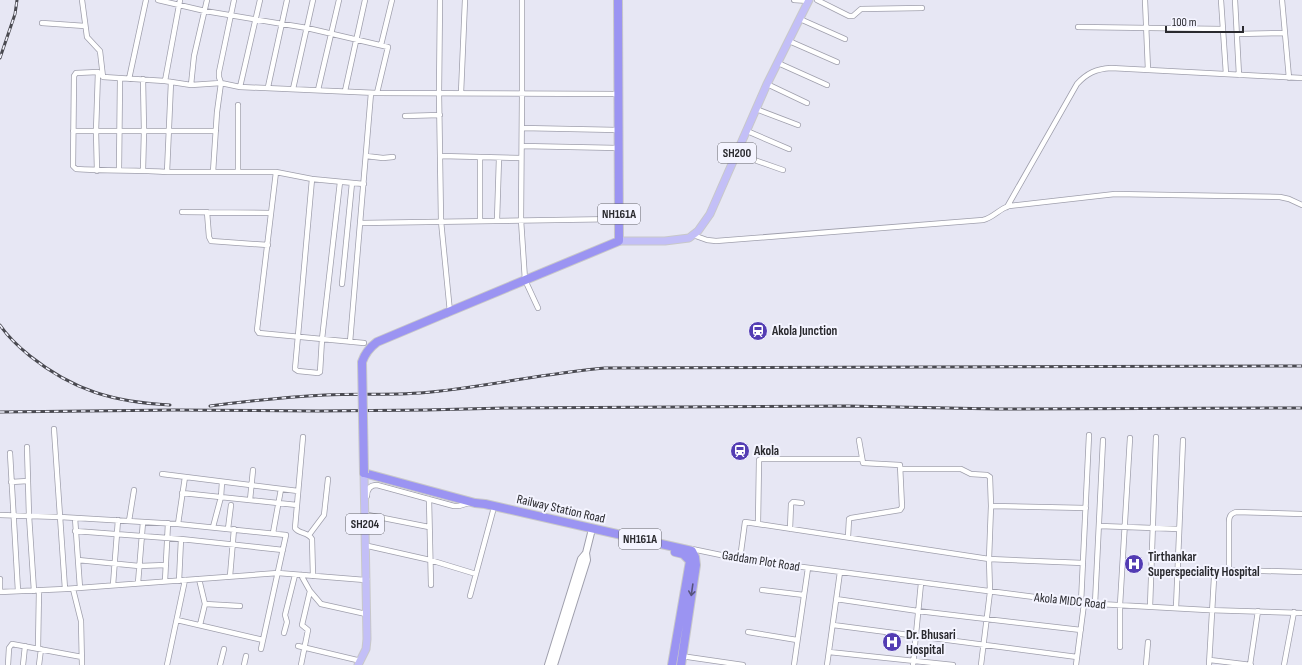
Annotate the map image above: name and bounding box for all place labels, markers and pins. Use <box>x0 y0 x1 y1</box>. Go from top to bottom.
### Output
station icon: Akola Junction <box>747 320 769 342</box>
place label: Akola Junction <box>771 323 838 339</box>
station icon: Akola <box>729 440 751 462</box>
place label: Akola <box>753 443 779 459</box>
place label: Tirthankar Superspeciality Hospital <box>1148 549 1260 580</box>
hospital icon: Tirthankar Superspeciality Hospital <box>1123 553 1145 575</box>
place label: Dr. Bhusari Hospital <box>906 627 956 658</box>
hospital icon: Dr. Bhusari Hospital <box>881 631 903 653</box>

